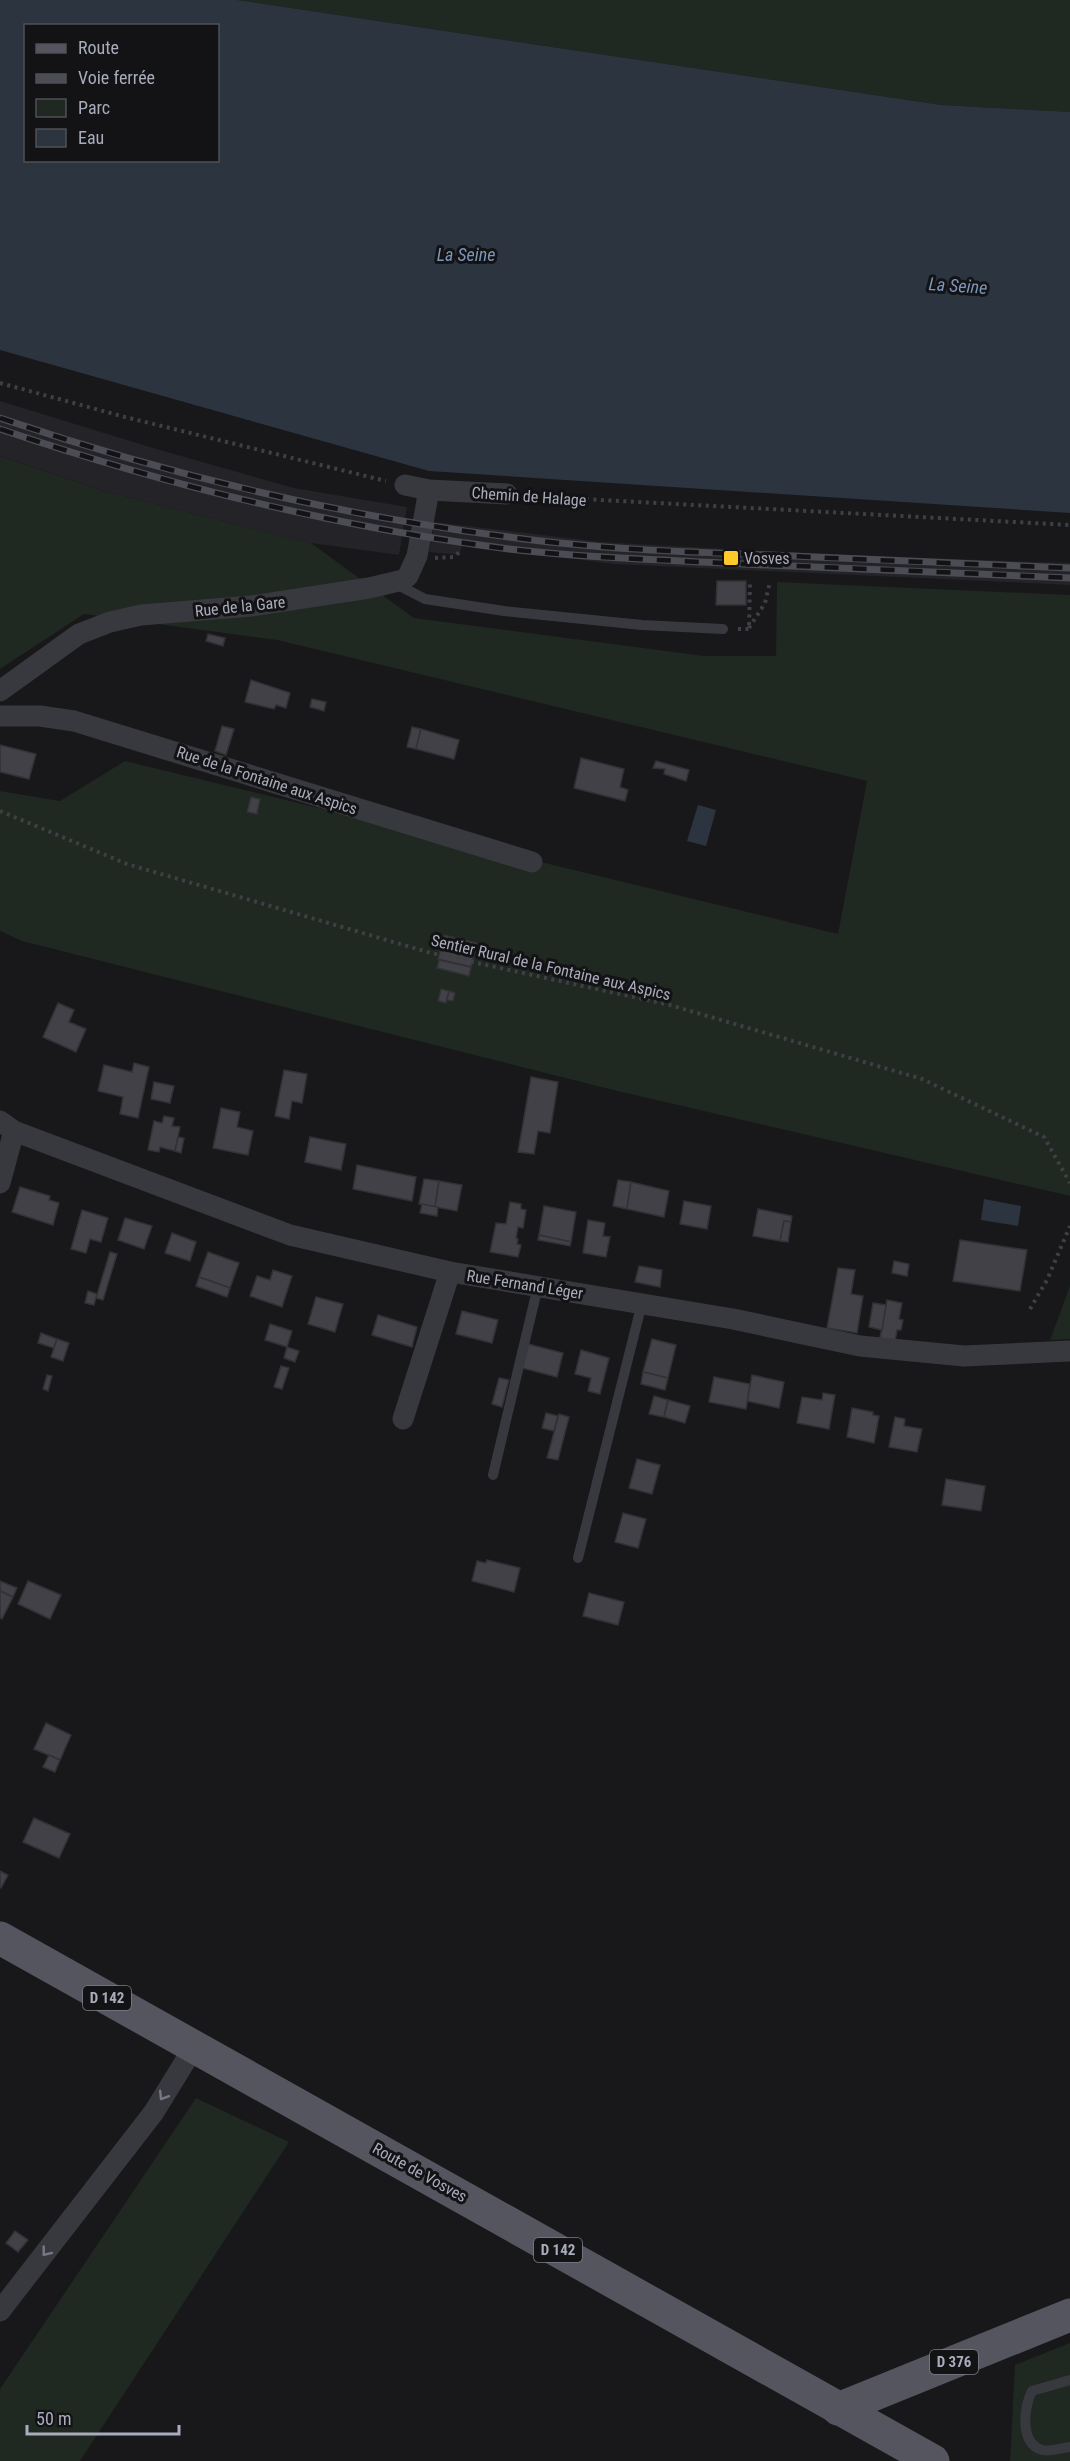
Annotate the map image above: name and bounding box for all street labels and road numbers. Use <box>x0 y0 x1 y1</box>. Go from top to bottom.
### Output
street label: Chemin de Halage <box>471 483 587 510</box>
street label: Rue de la Gare <box>194 592 286 621</box>
street label: Rue de la Fontaine aux Aspics <box>174 742 360 819</box>
street label: Sentier Rural de la Fontaine aux Aspics <box>429 931 672 1004</box>
street label: Rue Fernand Léger <box>465 1266 585 1303</box>
road number: D 142 <box>83 1986 131 2010</box>
street label: Route de Vosves <box>369 2139 470 2206</box>
road number: D 142 <box>534 2238 582 2262</box>
road number: D 376 <box>930 2350 978 2374</box>

